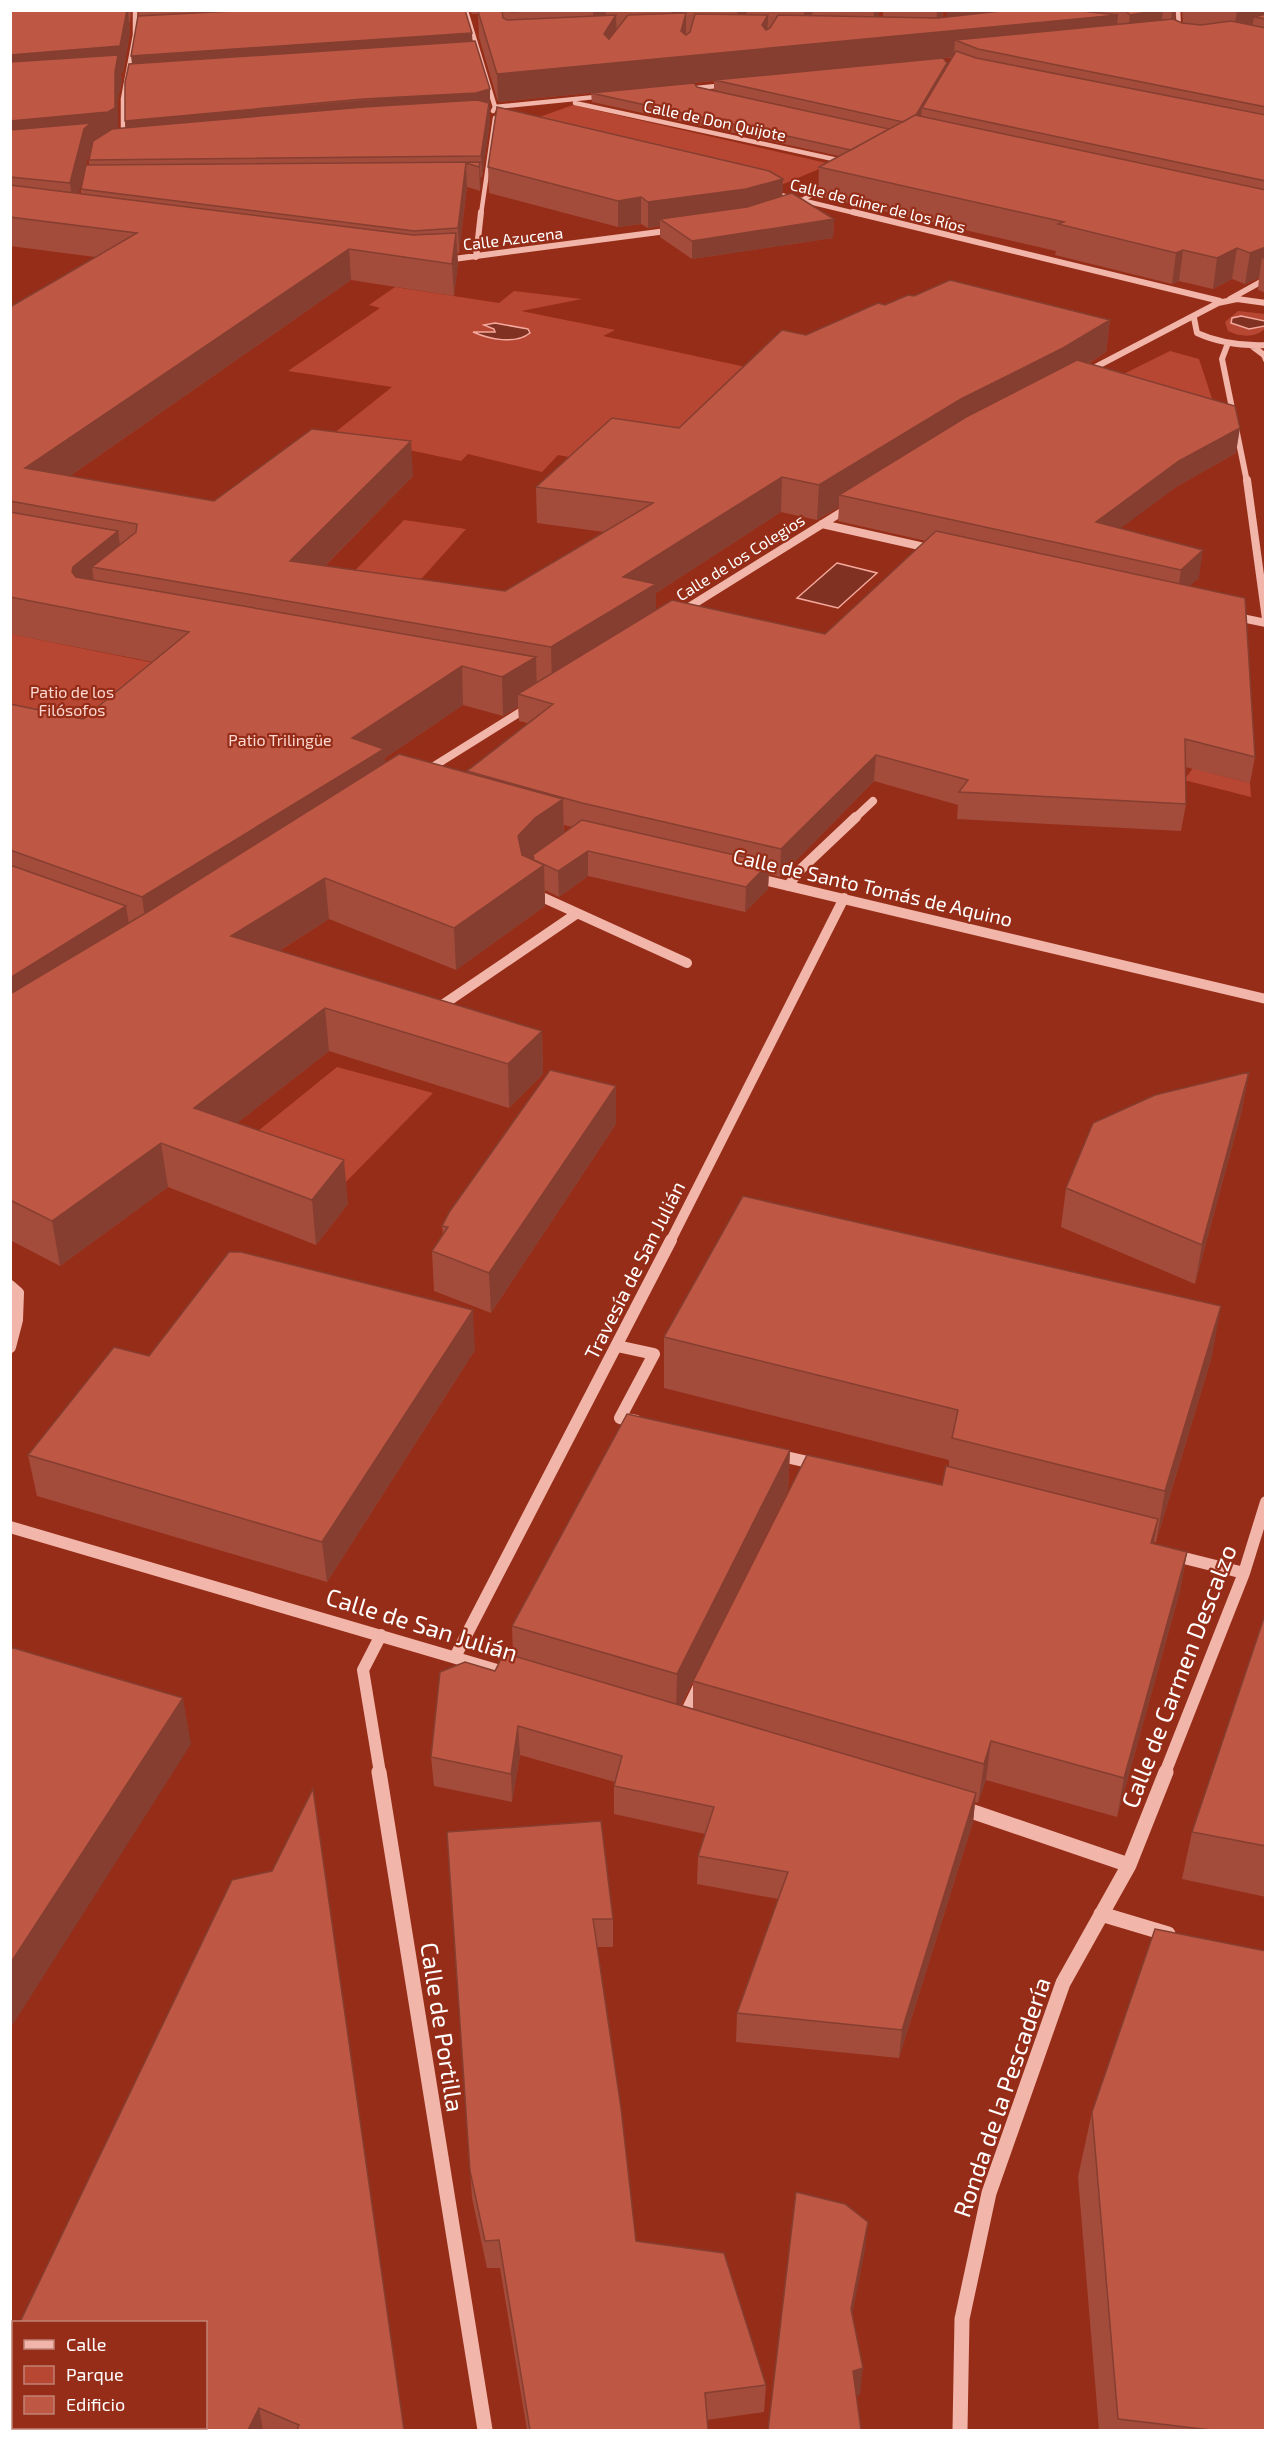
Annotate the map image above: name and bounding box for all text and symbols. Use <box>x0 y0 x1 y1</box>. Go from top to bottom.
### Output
street label: Calle de Don Quijote <box>642 96 788 145</box>
street label: Calle de Giner de los Ríos <box>788 174 968 236</box>
street label: Calle Azucena <box>462 222 564 254</box>
street label: Calle de los Colegios <box>672 510 808 604</box>
park label: Patio de los Filósofos <box>30 682 114 719</box>
park label: Patio Trilingüe <box>228 730 332 749</box>
street label: Calle de Santo Tomás de Aquino <box>731 843 1015 931</box>
street label: Travesía de San Julián <box>579 1177 689 1363</box>
street label: Calle de Carmen Descalzo <box>1114 1540 1242 1812</box>
street label: Calle de San Julián <box>323 1581 521 1667</box>
street label: Calle de Portilla <box>415 1940 471 2114</box>
street label: Ronda de la Pescadería <box>946 1973 1056 2221</box>
legend <box>12 2321 207 2429</box>
text: Calle <box>66 2333 107 2355</box>
text: Parque <box>66 2363 124 2385</box>
text: Edificio <box>66 2393 125 2415</box>

